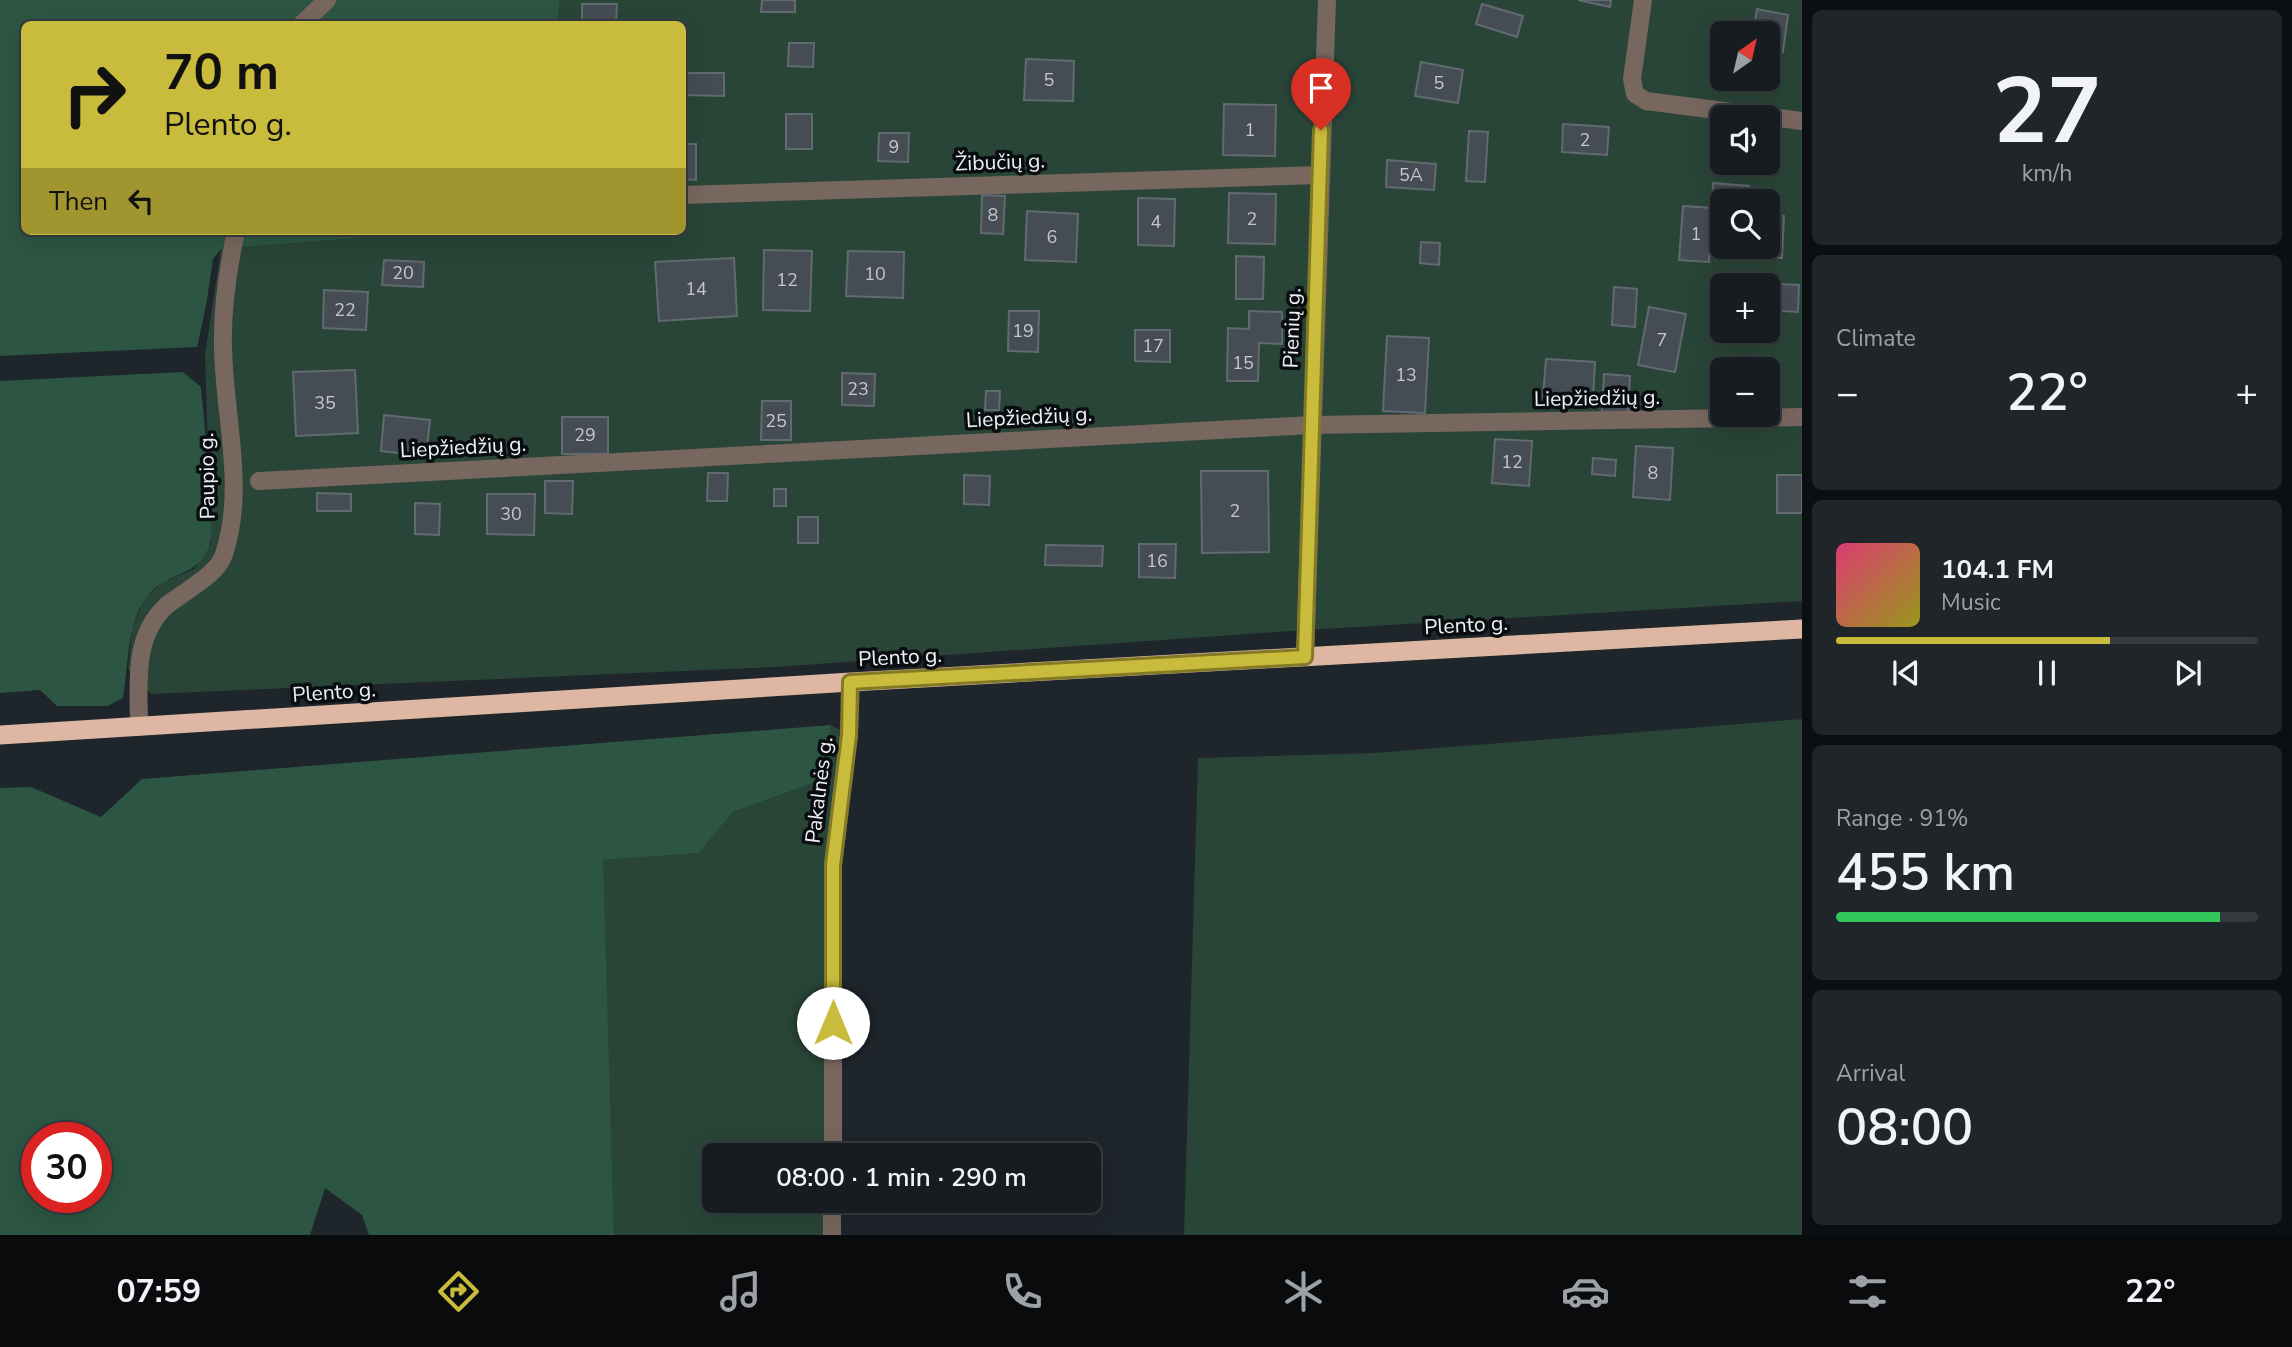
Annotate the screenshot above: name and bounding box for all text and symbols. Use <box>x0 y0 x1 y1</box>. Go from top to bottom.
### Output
north arrow <box>1710 21 1780 91</box>
map controls <box>1710 21 1780 427</box>
text: 70 m <box>164 39 279 106</box>
icon: right <box>49 49 140 140</box>
text: 27 <box>1992 50 2102 174</box>
pin <box>1291 58 1351 130</box>
house number: 5 <box>1044 68 1054 92</box>
icon: arrive <box>1302 69 1340 107</box>
house number: 5 <box>1434 71 1444 95</box>
text: Plento g. <box>164 103 292 146</box>
button: sound <box>1710 105 1780 175</box>
house number: 1 <box>1245 118 1255 142</box>
house number: 2 <box>1580 128 1590 152</box>
house number: 9 <box>889 135 899 159</box>
street label: Žibučių g. <box>954 146 1046 178</box>
text: km/h <box>2022 158 2072 189</box>
house number: 5A <box>1399 163 1423 187</box>
icon: left <box>122 182 160 220</box>
text: Then <box>49 184 108 219</box>
button: search <box>1710 189 1780 259</box>
house number: 8 <box>988 203 998 227</box>
house number: 2 <box>1247 207 1257 231</box>
house number: 4 <box>1151 210 1162 234</box>
house number: 1 <box>1691 222 1701 246</box>
house number: 6 <box>1047 225 1057 249</box>
house number: 20 <box>392 261 414 285</box>
house number: 10 <box>864 262 886 286</box>
house number: 12 <box>776 268 798 292</box>
button: + <box>1710 273 1780 343</box>
house number: 14 <box>685 277 707 301</box>
street label: Pienių g. <box>1277 287 1307 369</box>
house number: 22 <box>334 298 356 322</box>
house number: 19 <box>1012 319 1034 343</box>
text: Climate <box>1836 323 1916 354</box>
house number: 7 <box>1657 328 1667 352</box>
house number: 17 <box>1142 334 1164 358</box>
house number: 15 <box>1232 351 1254 375</box>
button: − <box>1710 357 1780 427</box>
text: 22° <box>2006 357 2088 428</box>
house number: 13 <box>1395 363 1417 387</box>
text: − <box>1836 368 1859 419</box>
text: + <box>2235 368 2258 419</box>
house number: 23 <box>847 377 869 401</box>
street label: Liepžiedžių g. <box>1534 383 1660 413</box>
house number: 35 <box>314 391 336 415</box>
street label: Liepžiedžių g. <box>965 400 1093 434</box>
house number: 25 <box>765 409 787 433</box>
house number: 29 <box>574 423 596 447</box>
street label: Liepžiedžių g. <box>399 430 527 464</box>
street label: Paupio g. <box>192 432 222 520</box>
house number: 12 <box>1501 450 1523 474</box>
house number: 8 <box>1648 461 1658 485</box>
house number: 2 <box>1230 499 1240 523</box>
house number: 30 <box>500 502 522 526</box>
house number: 16 <box>1146 549 1168 573</box>
text: 104.1 FM <box>1941 552 2054 587</box>
text: Music <box>1941 587 2001 618</box>
street label: Plento g. <box>1423 609 1509 641</box>
street label: Plento g. <box>857 641 943 673</box>
icon: previous <box>1887 654 1925 692</box>
icon: pause <box>2028 654 2066 692</box>
icon: next <box>2169 654 2207 692</box>
street label: Plento g. <box>291 675 377 709</box>
street label: Pakalnės g. <box>799 735 839 845</box>
text: Range · 91% <box>1836 803 1968 834</box>
text: 455 km <box>1836 837 2015 908</box>
position arrow <box>796 986 870 1060</box>
text: Arrival <box>1836 1058 1905 1089</box>
text: 08:00 <box>1836 1092 1973 1163</box>
speed limit sign: 30 <box>21 1122 112 1213</box>
text: 08:00 · 1 min · 290 m <box>776 1160 1027 1195</box>
icon: directions <box>434 1267 483 1316</box>
icon: music <box>716 1267 765 1316</box>
icon: phone <box>998 1267 1047 1316</box>
icon: climate <box>1279 1267 1328 1316</box>
icon: car <box>1561 1267 1610 1316</box>
icon: filters <box>1843 1267 1892 1316</box>
text: 07:59 <box>116 1270 201 1313</box>
text: 22° <box>2125 1270 2175 1313</box>

